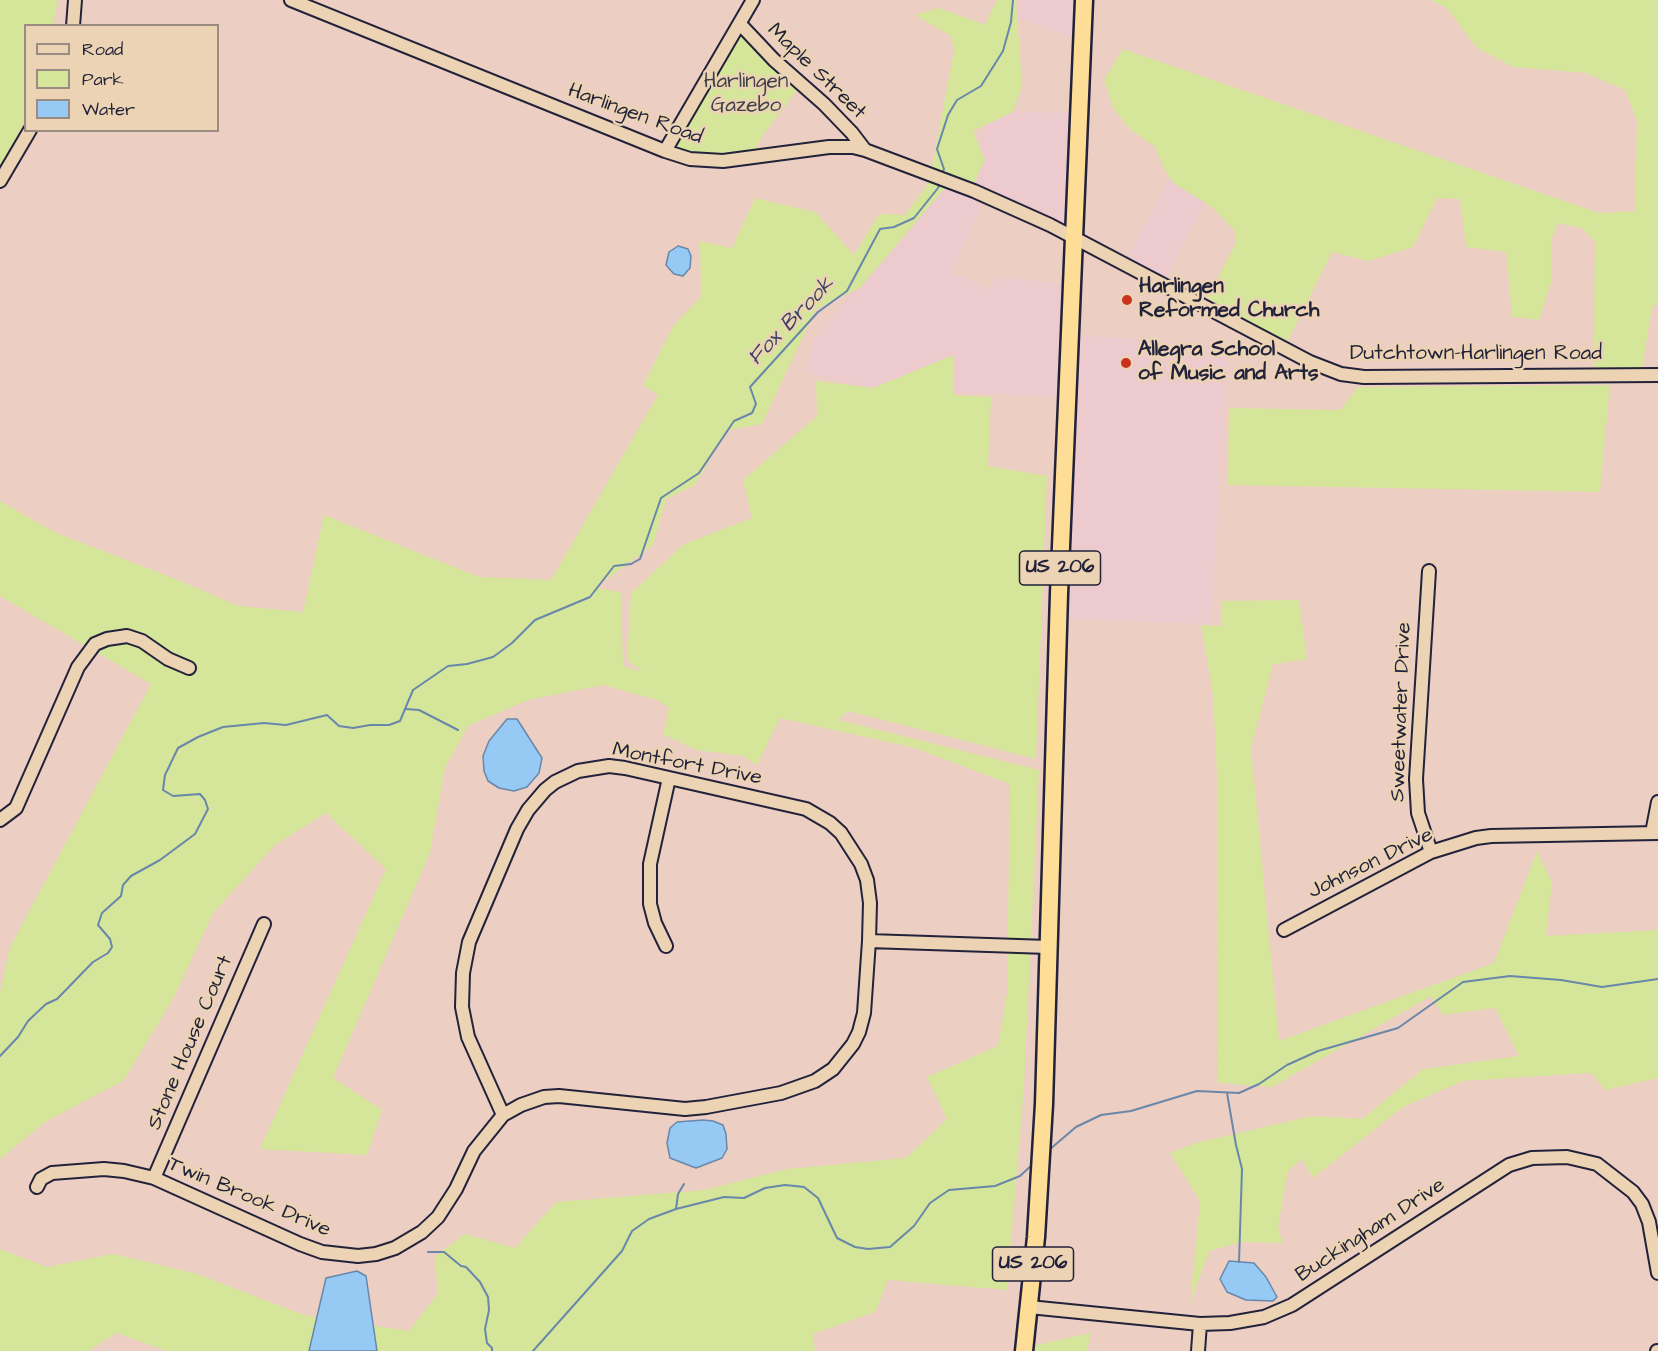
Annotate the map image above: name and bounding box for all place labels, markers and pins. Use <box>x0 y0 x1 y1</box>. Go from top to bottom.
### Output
place label: Harlingen Reformed Church <box>1139 275 1319 325</box>
marker: Harlingen Reformed Church <box>1120 293 1134 307</box>
place label: Allegra School of Music and Arts <box>1138 338 1319 388</box>
marker: Allegra School of Music and Arts <box>1119 356 1133 370</box>

